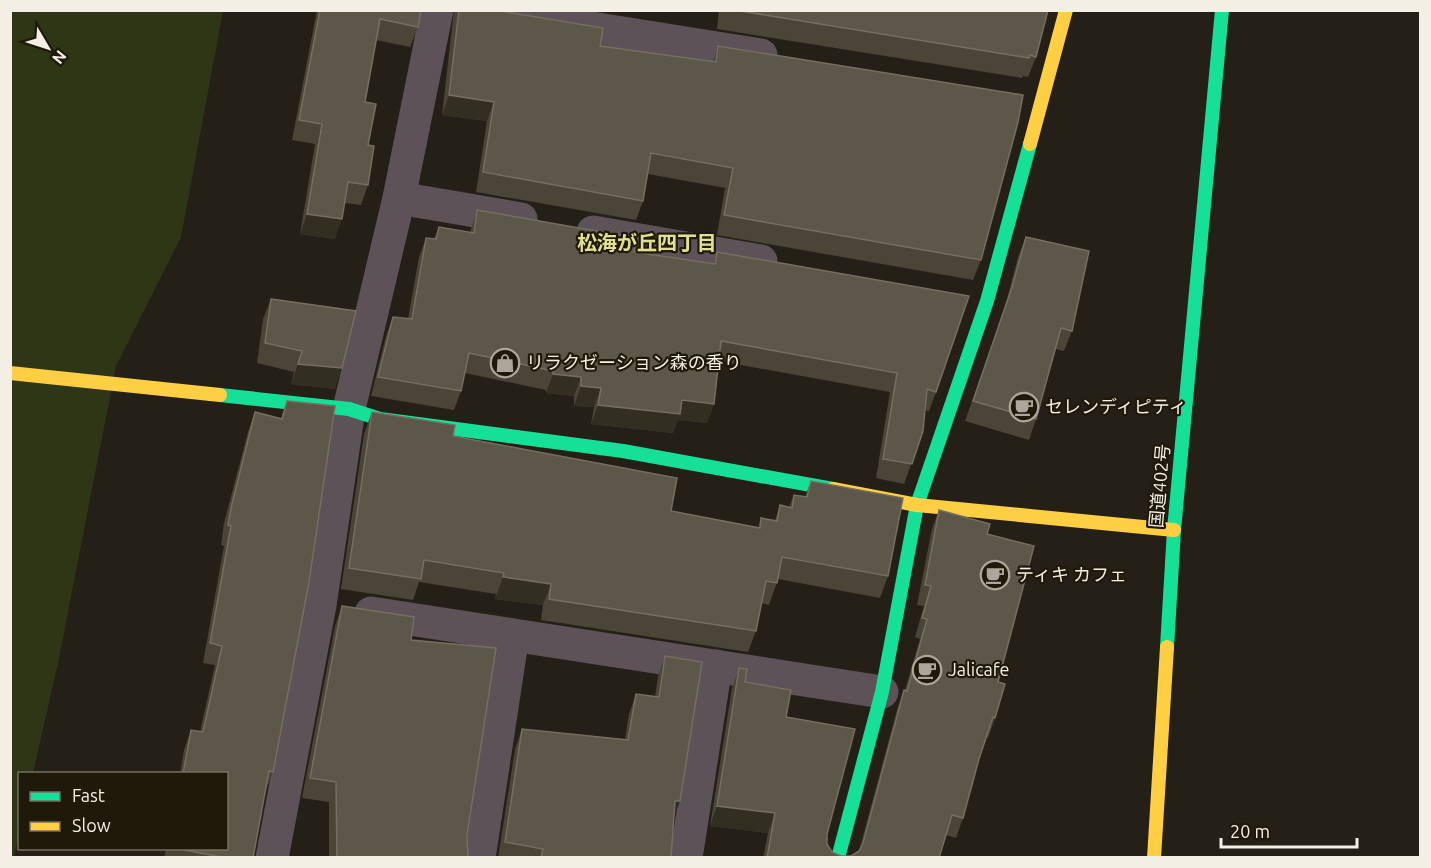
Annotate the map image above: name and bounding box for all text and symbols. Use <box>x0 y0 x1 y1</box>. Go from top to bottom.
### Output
north arrow <box>18 18 78 78</box>
text: N <box>49 47 70 68</box>
district label: 松海が丘四丁目 <box>577 231 717 254</box>
shop icon: リラクゼーション森の香り <box>489 347 521 379</box>
place label: リラクゼーション森の香り <box>526 352 742 372</box>
cafe icon: セレンディピティ <box>1008 391 1040 423</box>
place label: セレンディピティ <box>1045 396 1187 416</box>
street label: 国道402号 <box>1145 443 1173 529</box>
cafe icon: ティキ カフェ <box>979 559 1011 591</box>
place label: ティキ カフェ <box>1016 564 1127 584</box>
cafe icon: Jalicafe <box>911 654 943 686</box>
place label: Jalicafe <box>948 659 1010 679</box>
legend <box>18 772 228 850</box>
text: Fast <box>72 785 105 805</box>
scale bar <box>1221 811 1358 849</box>
text: Slow <box>72 815 111 835</box>
text: 20 m <box>1230 821 1270 841</box>

